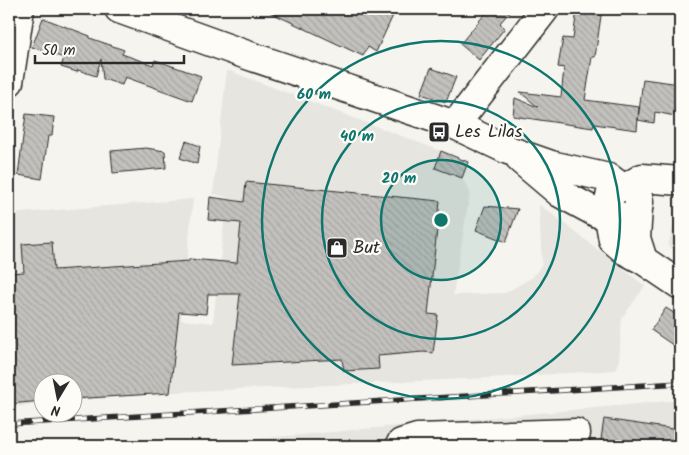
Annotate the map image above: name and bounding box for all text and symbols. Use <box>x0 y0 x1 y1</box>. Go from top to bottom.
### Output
scale bar <box>35 32 184 64</box>
text: 50 m <box>42 39 76 63</box>
text: 60 m <box>297 83 331 107</box>
place label: Les Lilas <box>455 118 523 147</box>
bus stop icon: Les Lilas <box>427 120 451 144</box>
text: 40 m <box>340 125 374 149</box>
text: 20 m <box>382 167 416 191</box>
centre of rings <box>432 211 450 229</box>
place label: But <box>353 234 381 263</box>
shop icon: But <box>325 236 349 260</box>
north arrow <box>32 372 82 422</box>
text: N <box>49 398 62 421</box>

